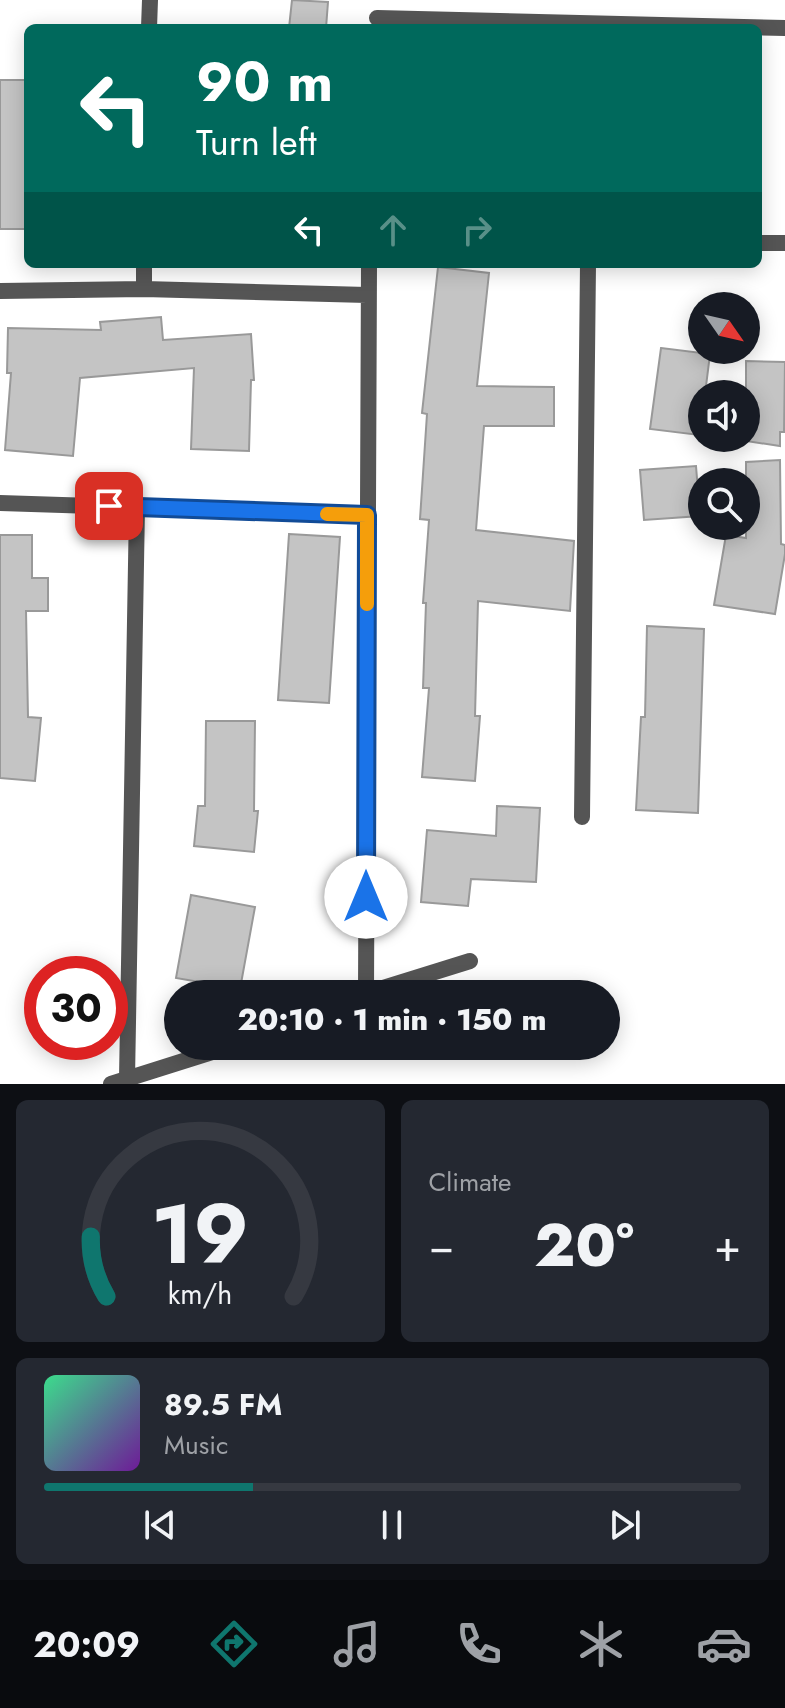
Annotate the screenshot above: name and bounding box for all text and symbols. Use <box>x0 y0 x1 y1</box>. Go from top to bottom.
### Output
text: 90 m <box>196 41 333 122</box>
icon: left <box>64 56 168 160</box>
text: Turn left <box>196 116 317 168</box>
icon: left <box>287 208 331 252</box>
icon: ahead <box>371 208 415 252</box>
icon: right <box>455 208 499 252</box>
north arrow <box>688 292 760 364</box>
map controls <box>688 292 760 540</box>
button: sound <box>688 380 760 452</box>
button: search <box>688 468 760 540</box>
pin <box>75 472 143 540</box>
icon: arrive <box>87 484 131 528</box>
position arrow <box>324 855 408 939</box>
speed limit sign: 30 <box>24 956 128 1060</box>
text: 20:10 · 1 min · 150 m <box>238 998 546 1041</box>
text: Climate <box>429 1163 511 1201</box>
text: 19 <box>151 1174 249 1294</box>
text: 20° <box>534 1202 634 1289</box>
text: − <box>429 1214 454 1278</box>
text: + <box>714 1214 741 1278</box>
text: km/h <box>168 1273 233 1315</box>
text: 89.5 FM <box>164 1383 282 1426</box>
text: Music <box>164 1426 228 1464</box>
icon: previous <box>138 1503 182 1547</box>
icon: pause <box>370 1503 414 1547</box>
icon: next <box>603 1503 647 1547</box>
icon: directions <box>206 1616 262 1672</box>
icon: music <box>329 1616 385 1672</box>
icon: phone <box>451 1616 507 1672</box>
icon: climate <box>573 1616 629 1672</box>
icon: car <box>696 1616 752 1672</box>
text: 20:09 <box>33 1618 140 1670</box>

